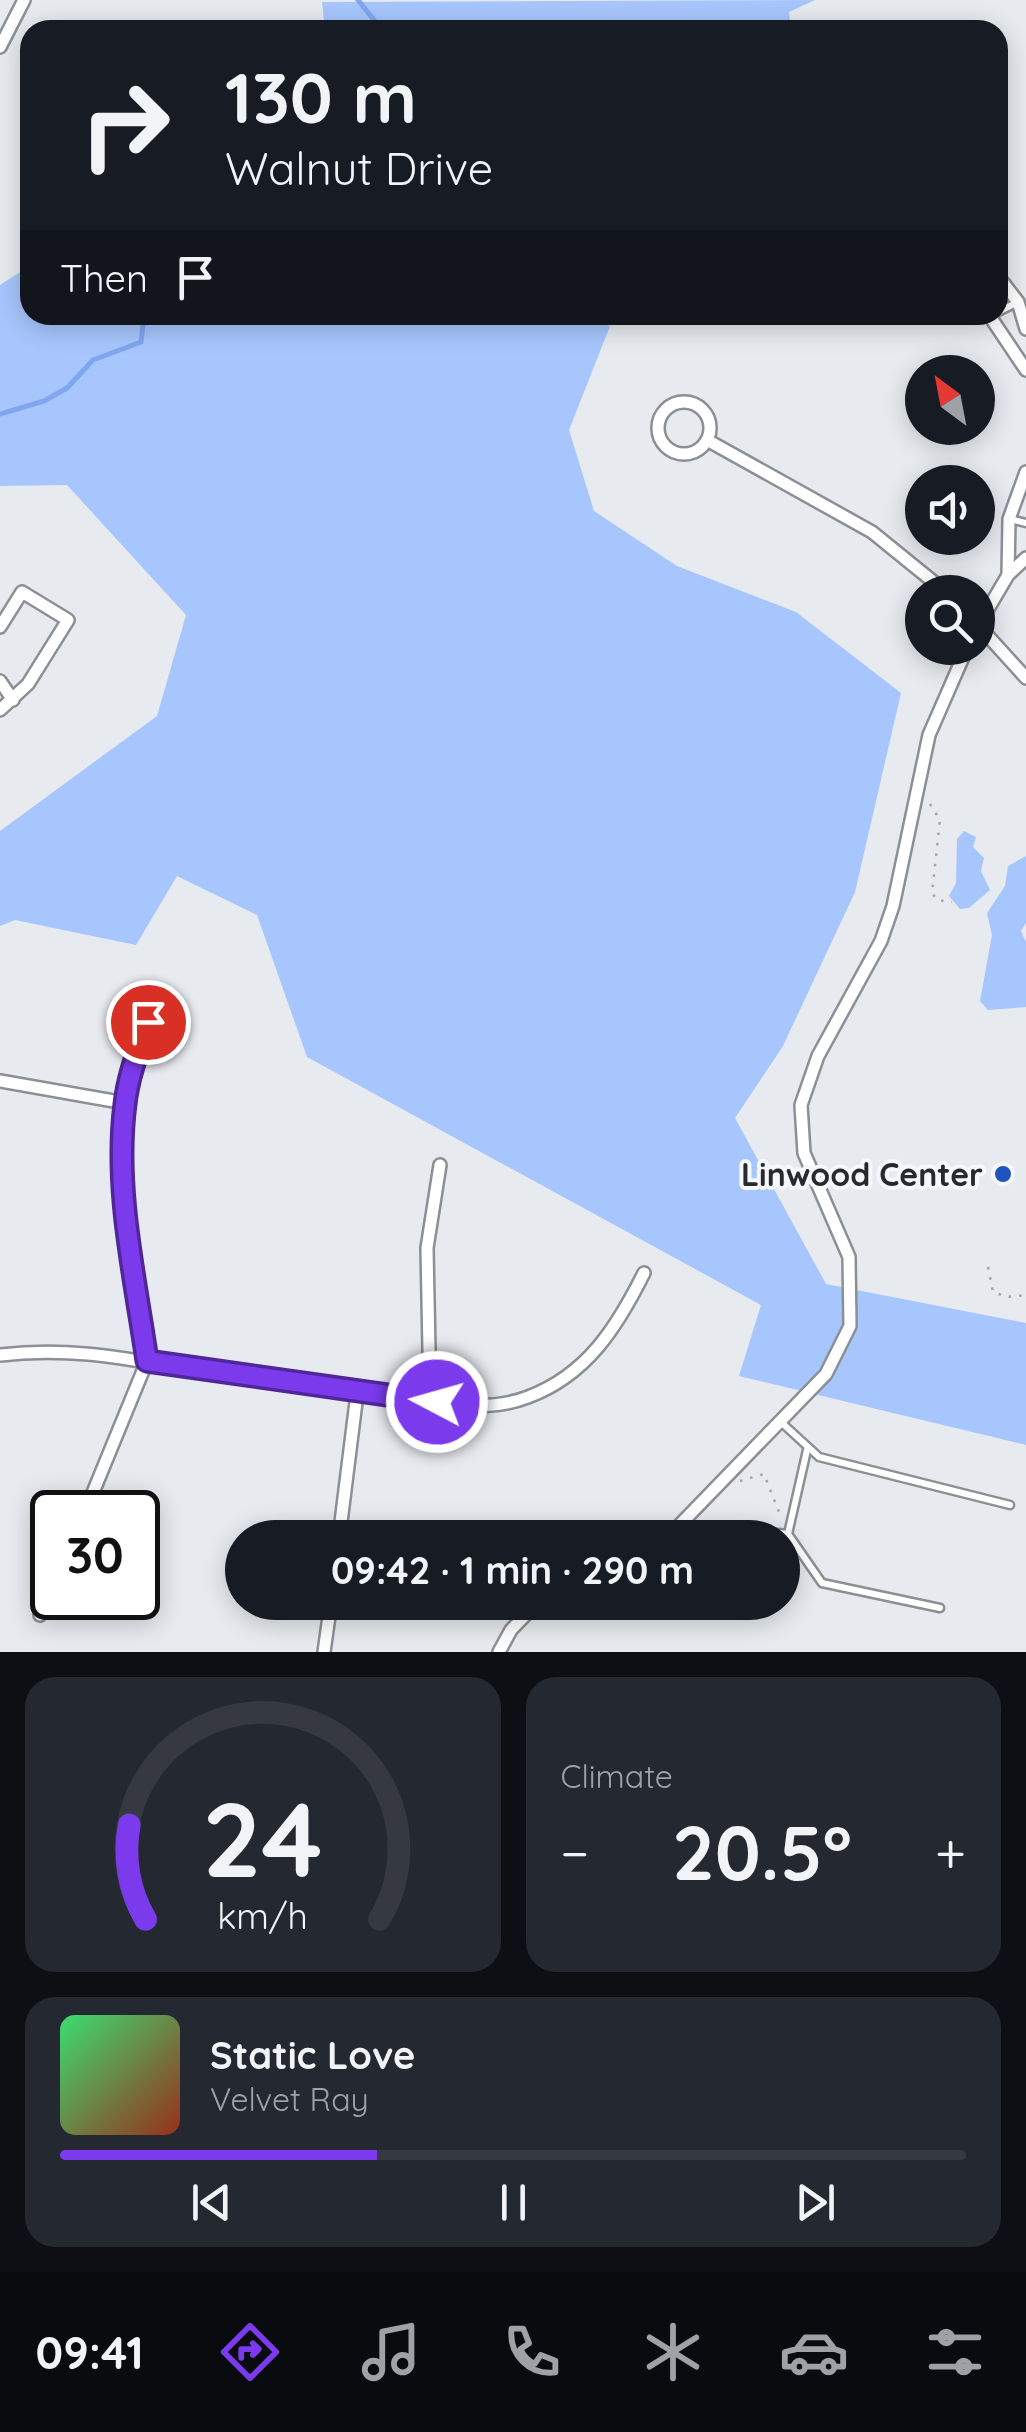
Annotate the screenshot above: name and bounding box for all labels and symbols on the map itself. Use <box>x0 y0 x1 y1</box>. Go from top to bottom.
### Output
north arrow <box>905 355 995 445</box>
pin <box>106 980 191 1065</box>
place label: Linwood Center <box>741 1154 983 1194</box>
marker: Linwood Center <box>992 1163 1014 1185</box>
position arrow <box>385 1350 489 1454</box>
speed limit sign: 30 <box>30 1490 160 1620</box>

